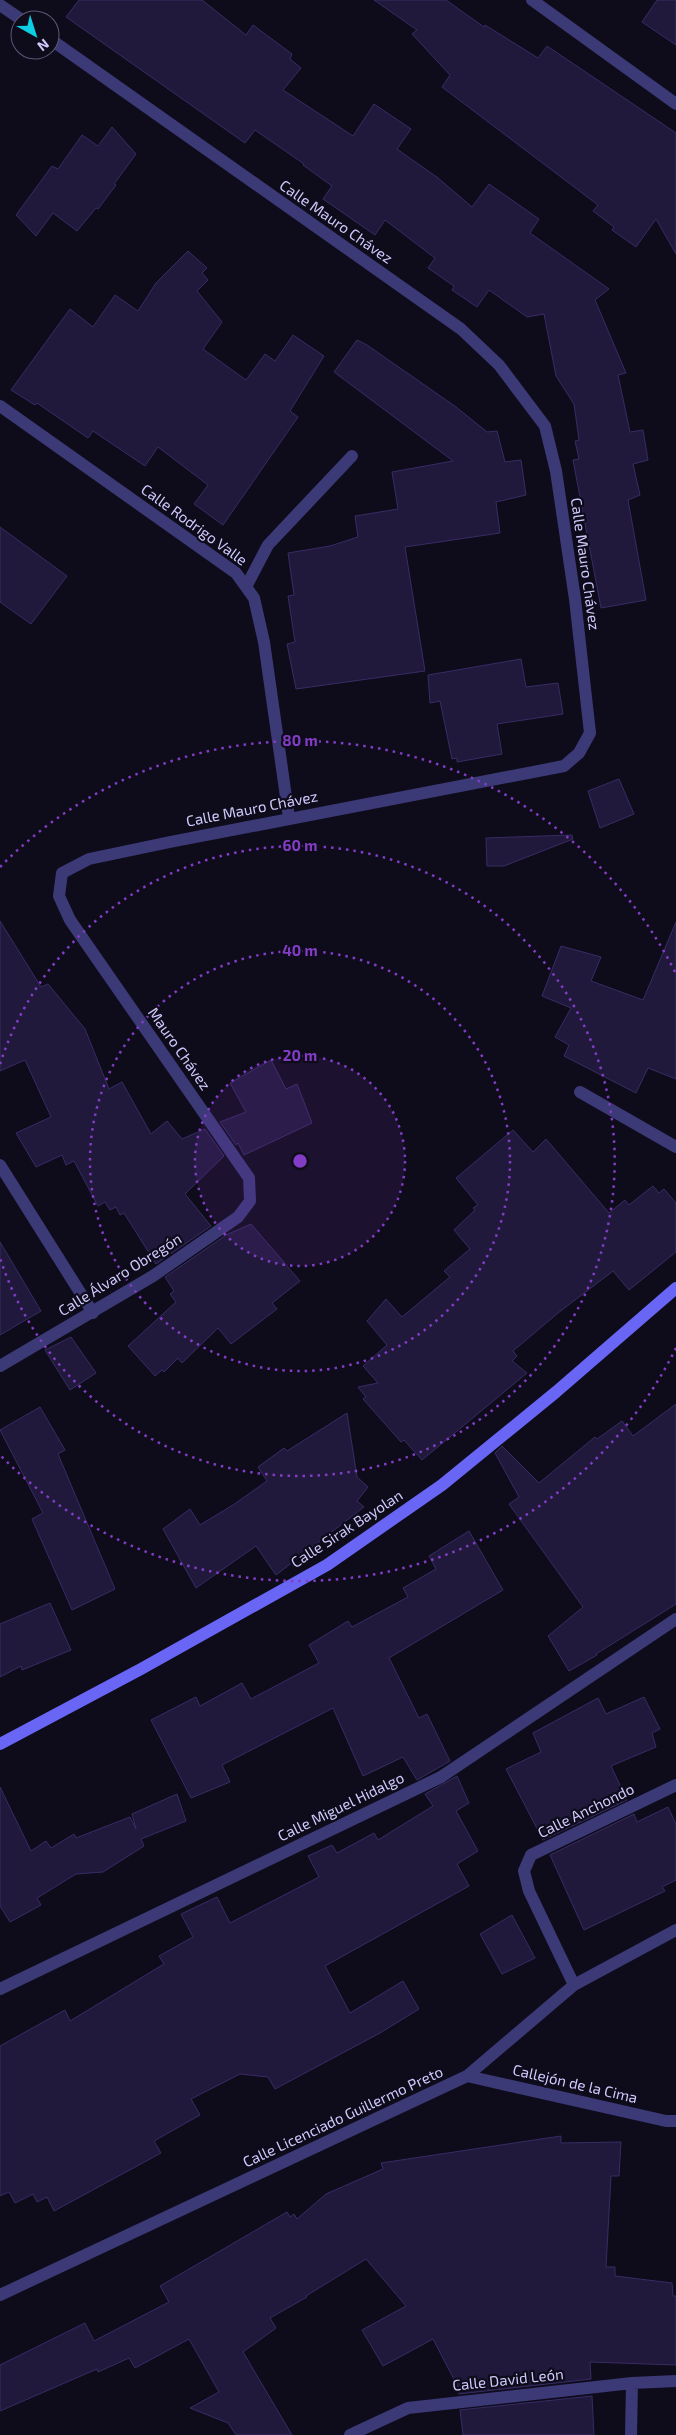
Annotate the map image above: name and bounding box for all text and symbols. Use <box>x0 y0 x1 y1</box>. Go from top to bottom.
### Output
north arrow <box>10 10 60 60</box>
text: N <box>34 36 53 55</box>
street label: Calle Mauro Chávez <box>277 175 397 267</box>
street label: Calle Rodrigo Valle <box>138 480 251 569</box>
street label: Calle Mauro Chávez <box>568 496 604 631</box>
text: 80 m <box>282 731 318 749</box>
street label: Calle Mauro Chávez <box>184 786 319 830</box>
text: 60 m <box>283 836 317 854</box>
text: 40 m <box>282 941 318 959</box>
street label: Mauro Chávez <box>145 1004 215 1093</box>
text: 20 m <box>283 1046 317 1064</box>
centre of rings <box>291 1152 309 1170</box>
street label: Calle Álvaro Obregón <box>54 1229 184 1319</box>
street label: Calle Sirak Bayolan <box>287 1485 406 1571</box>
street label: Calle Miguel Hidalgo <box>274 1768 407 1844</box>
street label: Calle Anchondo <box>534 1779 637 1841</box>
street label: Callejón de la Cima <box>511 2060 639 2107</box>
street label: Calle Licenciado Guillermo Preto <box>240 2062 446 2171</box>
street label: Calle David León <box>451 2364 564 2394</box>

